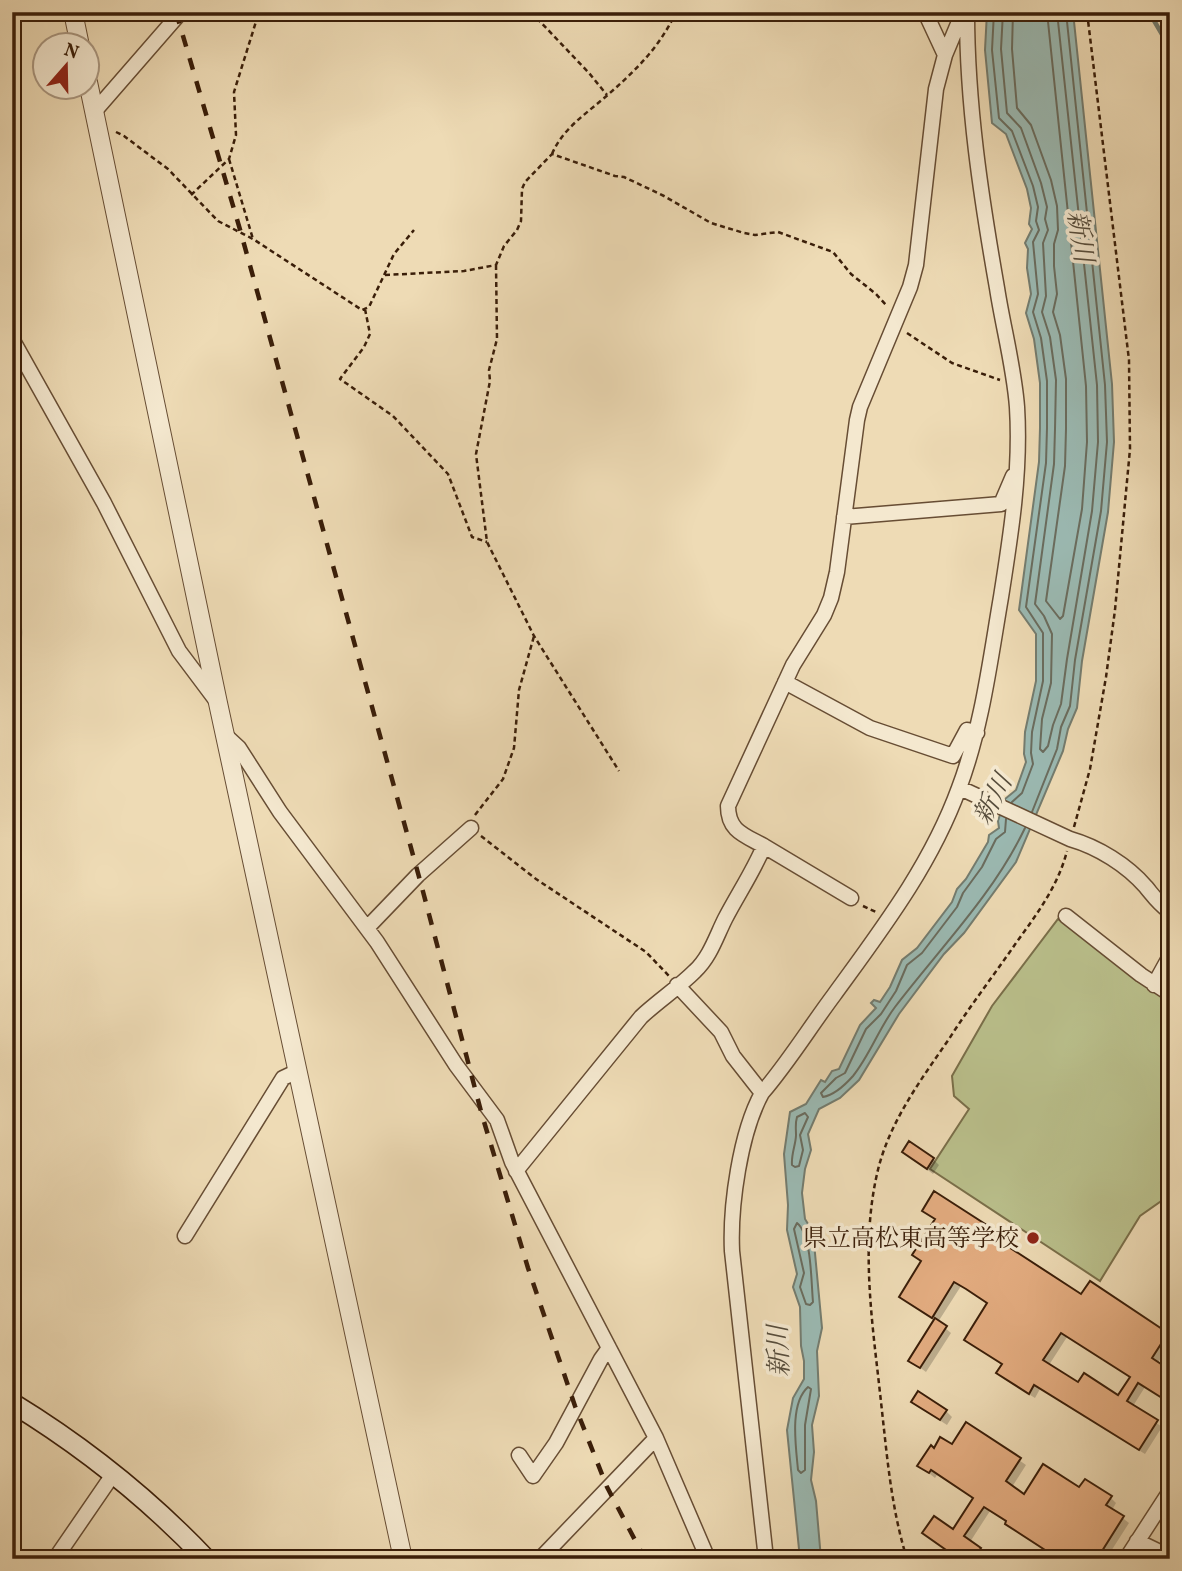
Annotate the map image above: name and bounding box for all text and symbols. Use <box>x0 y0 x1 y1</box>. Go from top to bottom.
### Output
north arrow <box>32 32 102 102</box>
text: N <box>60 37 82 67</box>
water label: 新川 <box>1057 208 1101 268</box>
water label: 新川 <box>966 766 1023 831</box>
place label: 県立高松東高等学校 <box>803 1223 1019 1257</box>
marker: 県立高松東高等学校 <box>1025 1230 1041 1246</box>
water label: 新川 <box>761 1321 799 1378</box>

